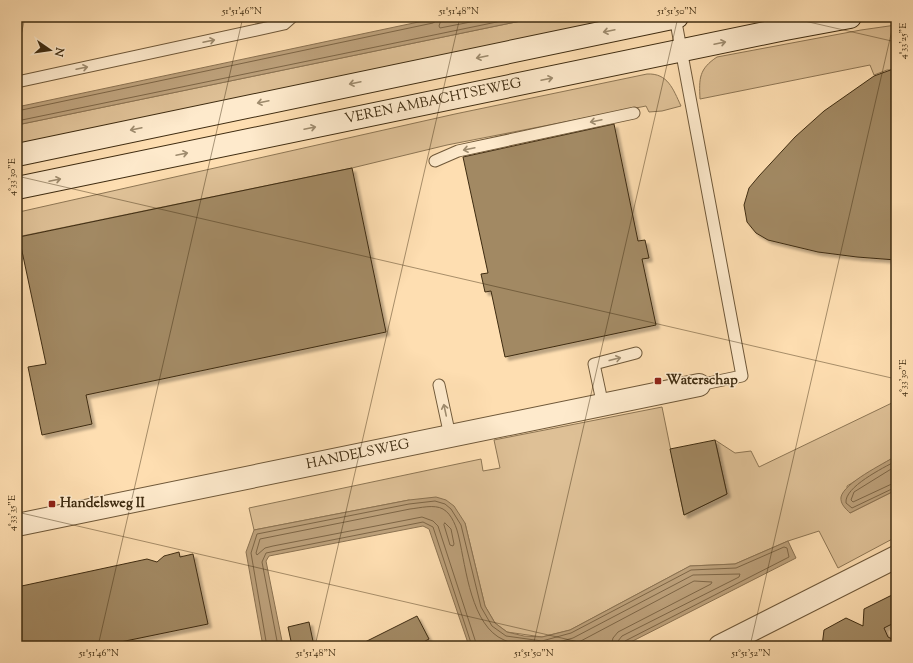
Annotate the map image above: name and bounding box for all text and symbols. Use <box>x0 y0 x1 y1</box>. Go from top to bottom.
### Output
text: 51°51'46"N <box>221 4 262 19</box>
text: 51°51'48"N <box>438 4 479 19</box>
text: 51°51'50"N <box>656 4 697 19</box>
text: 4°33'25"E <box>896 23 911 59</box>
one-way arrow <box>603 27 616 35</box>
north arrow <box>30 30 70 70</box>
one-way arrow <box>203 36 216 44</box>
one-way arrow <box>713 38 726 46</box>
text: N <box>50 45 68 58</box>
one-way arrow <box>476 54 489 62</box>
one-way arrow <box>76 64 89 72</box>
street label: VEREN AMBACHTSEWEG <box>343 74 524 130</box>
one-way arrow <box>540 74 553 82</box>
one-way arrow <box>349 80 362 88</box>
one-way arrow <box>257 99 270 107</box>
one-way arrow <box>589 118 602 126</box>
one-way arrow <box>303 123 316 131</box>
one-way arrow <box>130 126 143 134</box>
one-way arrow <box>462 145 475 153</box>
one-way arrow <box>176 150 189 158</box>
text: 4°33'30"E <box>5 158 20 196</box>
one-way arrow <box>48 176 61 184</box>
one-way arrow <box>608 354 621 362</box>
text: 4°33'30"E <box>896 359 911 397</box>
place label: Waterschap <box>666 371 738 391</box>
marker: Waterschap <box>653 376 663 386</box>
one-way arrow <box>440 404 448 417</box>
street label: HANDELSWEG <box>304 435 412 475</box>
place label: Handelsweg II <box>60 494 145 514</box>
text: 4°33'35"E <box>5 495 20 531</box>
marker: Handelsweg II <box>47 499 57 509</box>
text: 51°51'46"N <box>78 646 119 661</box>
text: 51°51'48"N <box>295 646 336 661</box>
text: 51°51'50"N <box>513 646 554 661</box>
text: 51°51'52"N <box>730 646 771 661</box>

